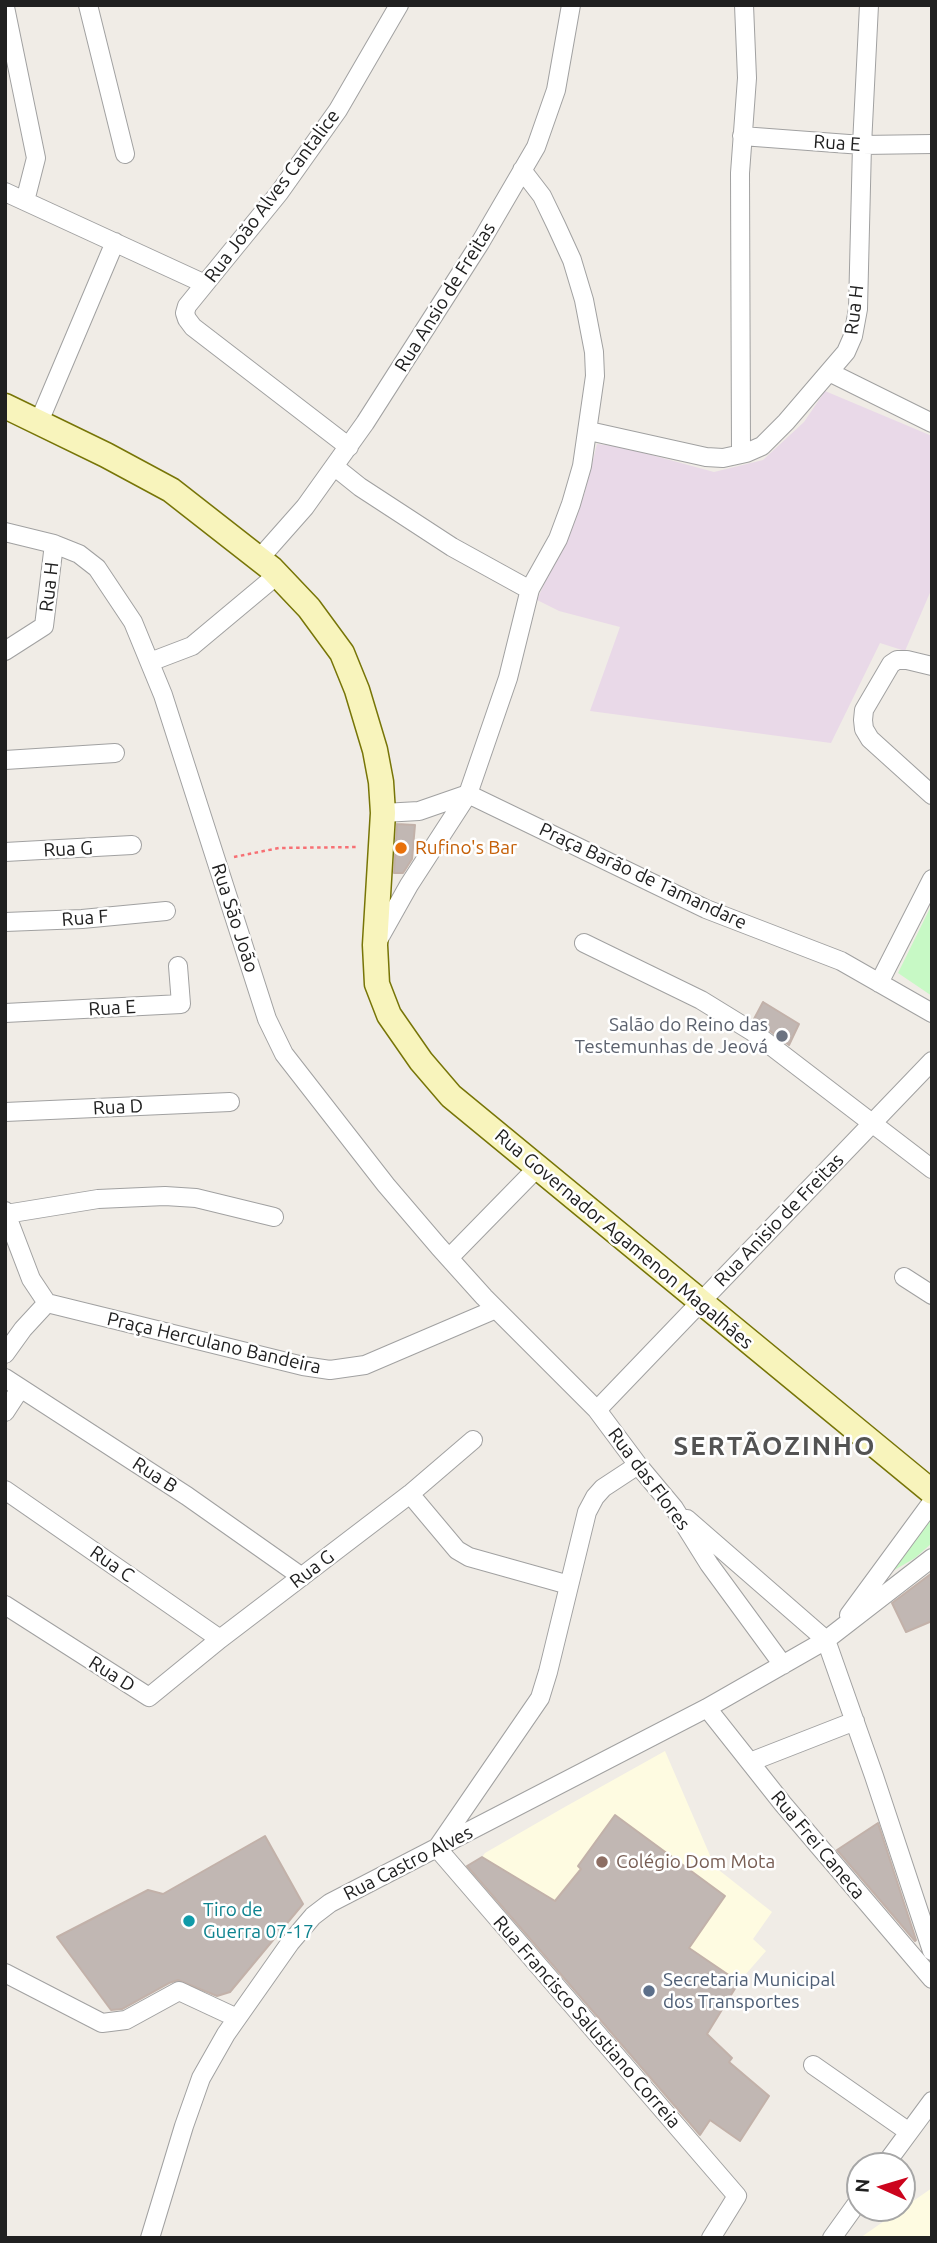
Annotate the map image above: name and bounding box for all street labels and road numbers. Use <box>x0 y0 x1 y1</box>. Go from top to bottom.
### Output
street label: Rua João Alves Cantalice <box>200 105 344 287</box>
street label: Rua E <box>813 130 861 156</box>
street label: Rua Ansio de Freitas <box>390 218 500 376</box>
street label: Rua H <box>840 284 868 336</box>
street label: Rua H <box>35 561 63 613</box>
street label: Praça Barão de Tamandare <box>536 818 750 934</box>
street label: Rua G <box>43 836 93 862</box>
street label: Rua São João <box>207 861 263 975</box>
street label: Rua F <box>61 905 109 931</box>
street label: Rua E <box>88 995 136 1021</box>
street label: Rua D <box>92 1094 144 1120</box>
street label: Rua Governador Agamenon Magalhães <box>490 1124 758 1354</box>
street label: Rua Anisio de Freitas <box>710 1149 848 1291</box>
street label: Praça Herculano Bandeira <box>105 1307 323 1379</box>
street label: Rua das Flores <box>603 1423 695 1535</box>
street label: Rua B <box>128 1452 182 1498</box>
street label: Rua C <box>86 1541 138 1587</box>
street label: Rua G <box>285 1545 339 1593</box>
street label: Rua D <box>85 1651 139 1697</box>
street label: Rua Frei Caneca <box>766 1786 870 1904</box>
street label: Rua Castro Alves <box>340 1821 476 1905</box>
street label: Rua Francisco Salustiano Correia <box>488 1911 686 2133</box>

